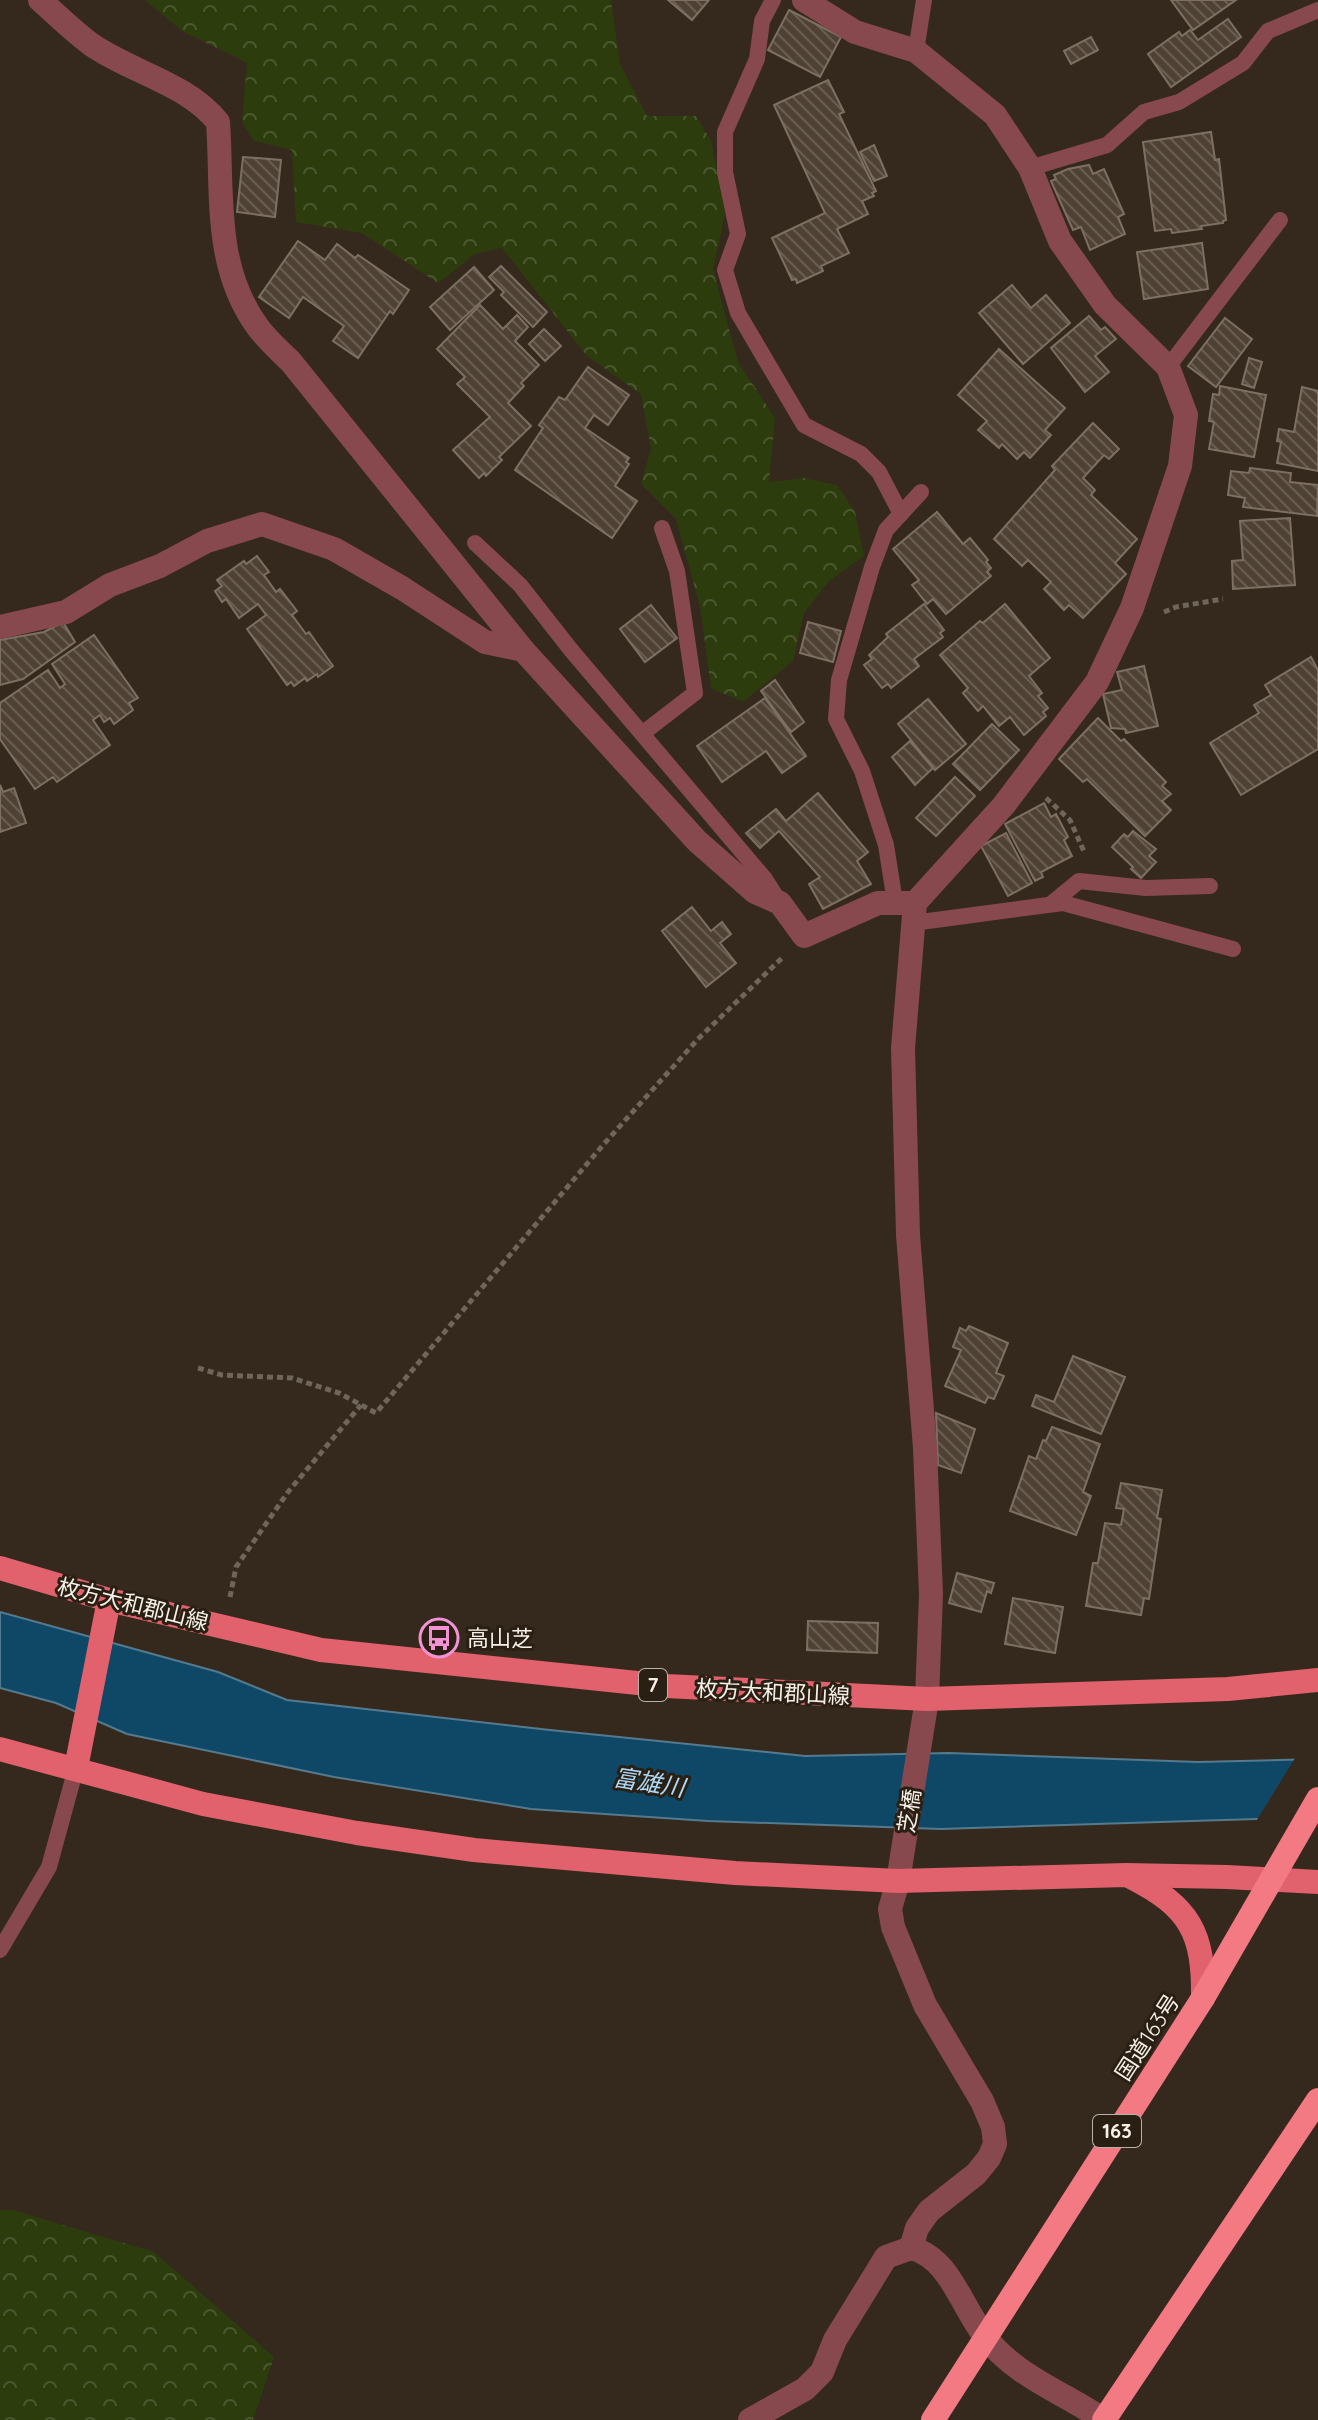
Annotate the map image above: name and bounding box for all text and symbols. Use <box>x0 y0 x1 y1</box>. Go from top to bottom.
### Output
street label: 枚方大和郡山線 <box>55 1572 211 1636</box>
bus stop icon: 高山芝 <box>418 1617 460 1659</box>
place label: 高山芝 <box>467 1624 533 1652</box>
road number: 7 <box>639 1669 667 1701</box>
street label: 枚方大和郡山線 <box>695 1674 851 1710</box>
water label: 富雄川 <box>611 1762 690 1803</box>
street label: 芝橋 <box>892 1787 926 1835</box>
street label: 国道163号 <box>1109 1988 1185 2086</box>
road number: 163 <box>1093 2115 1141 2147</box>

